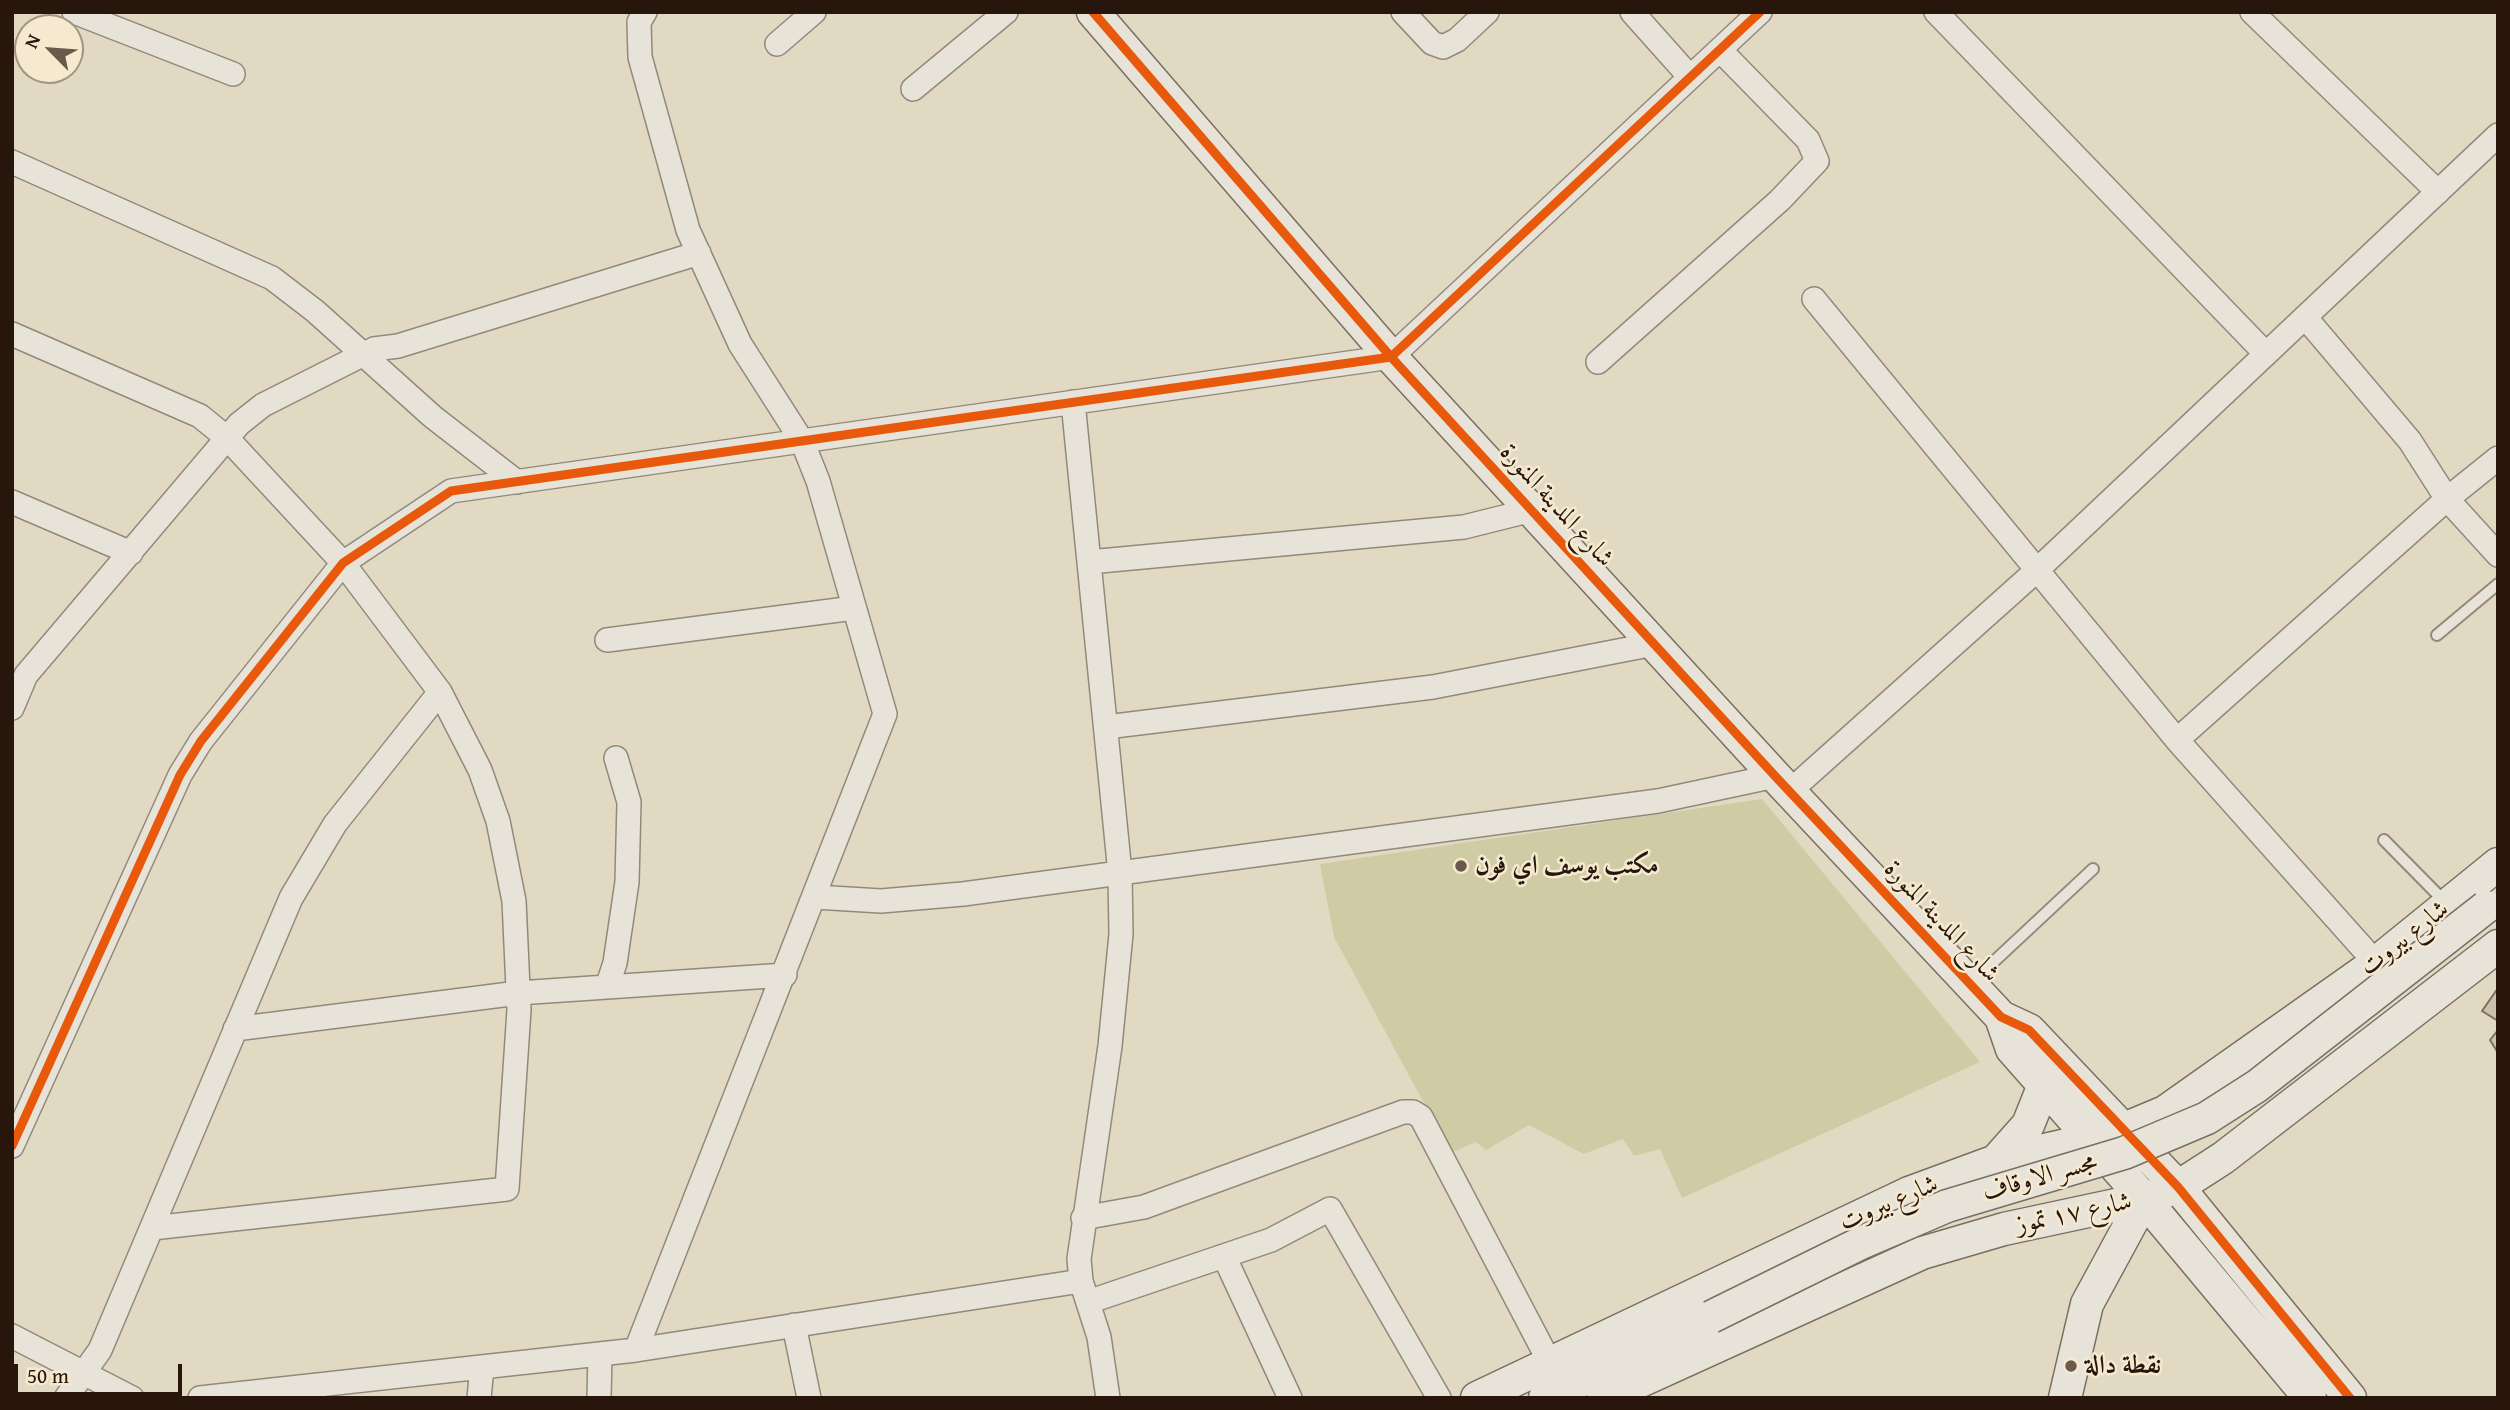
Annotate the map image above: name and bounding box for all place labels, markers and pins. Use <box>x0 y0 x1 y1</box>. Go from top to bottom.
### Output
place label: مكتب يوسف اي فون <box>1475 850 1659 882</box>
marker: مكتب يوسف اي فون <box>1453 858 1469 874</box>
place label: نقطة دالة <box>2085 1350 2161 1382</box>
marker: نقطة دالة <box>2063 1358 2079 1374</box>

